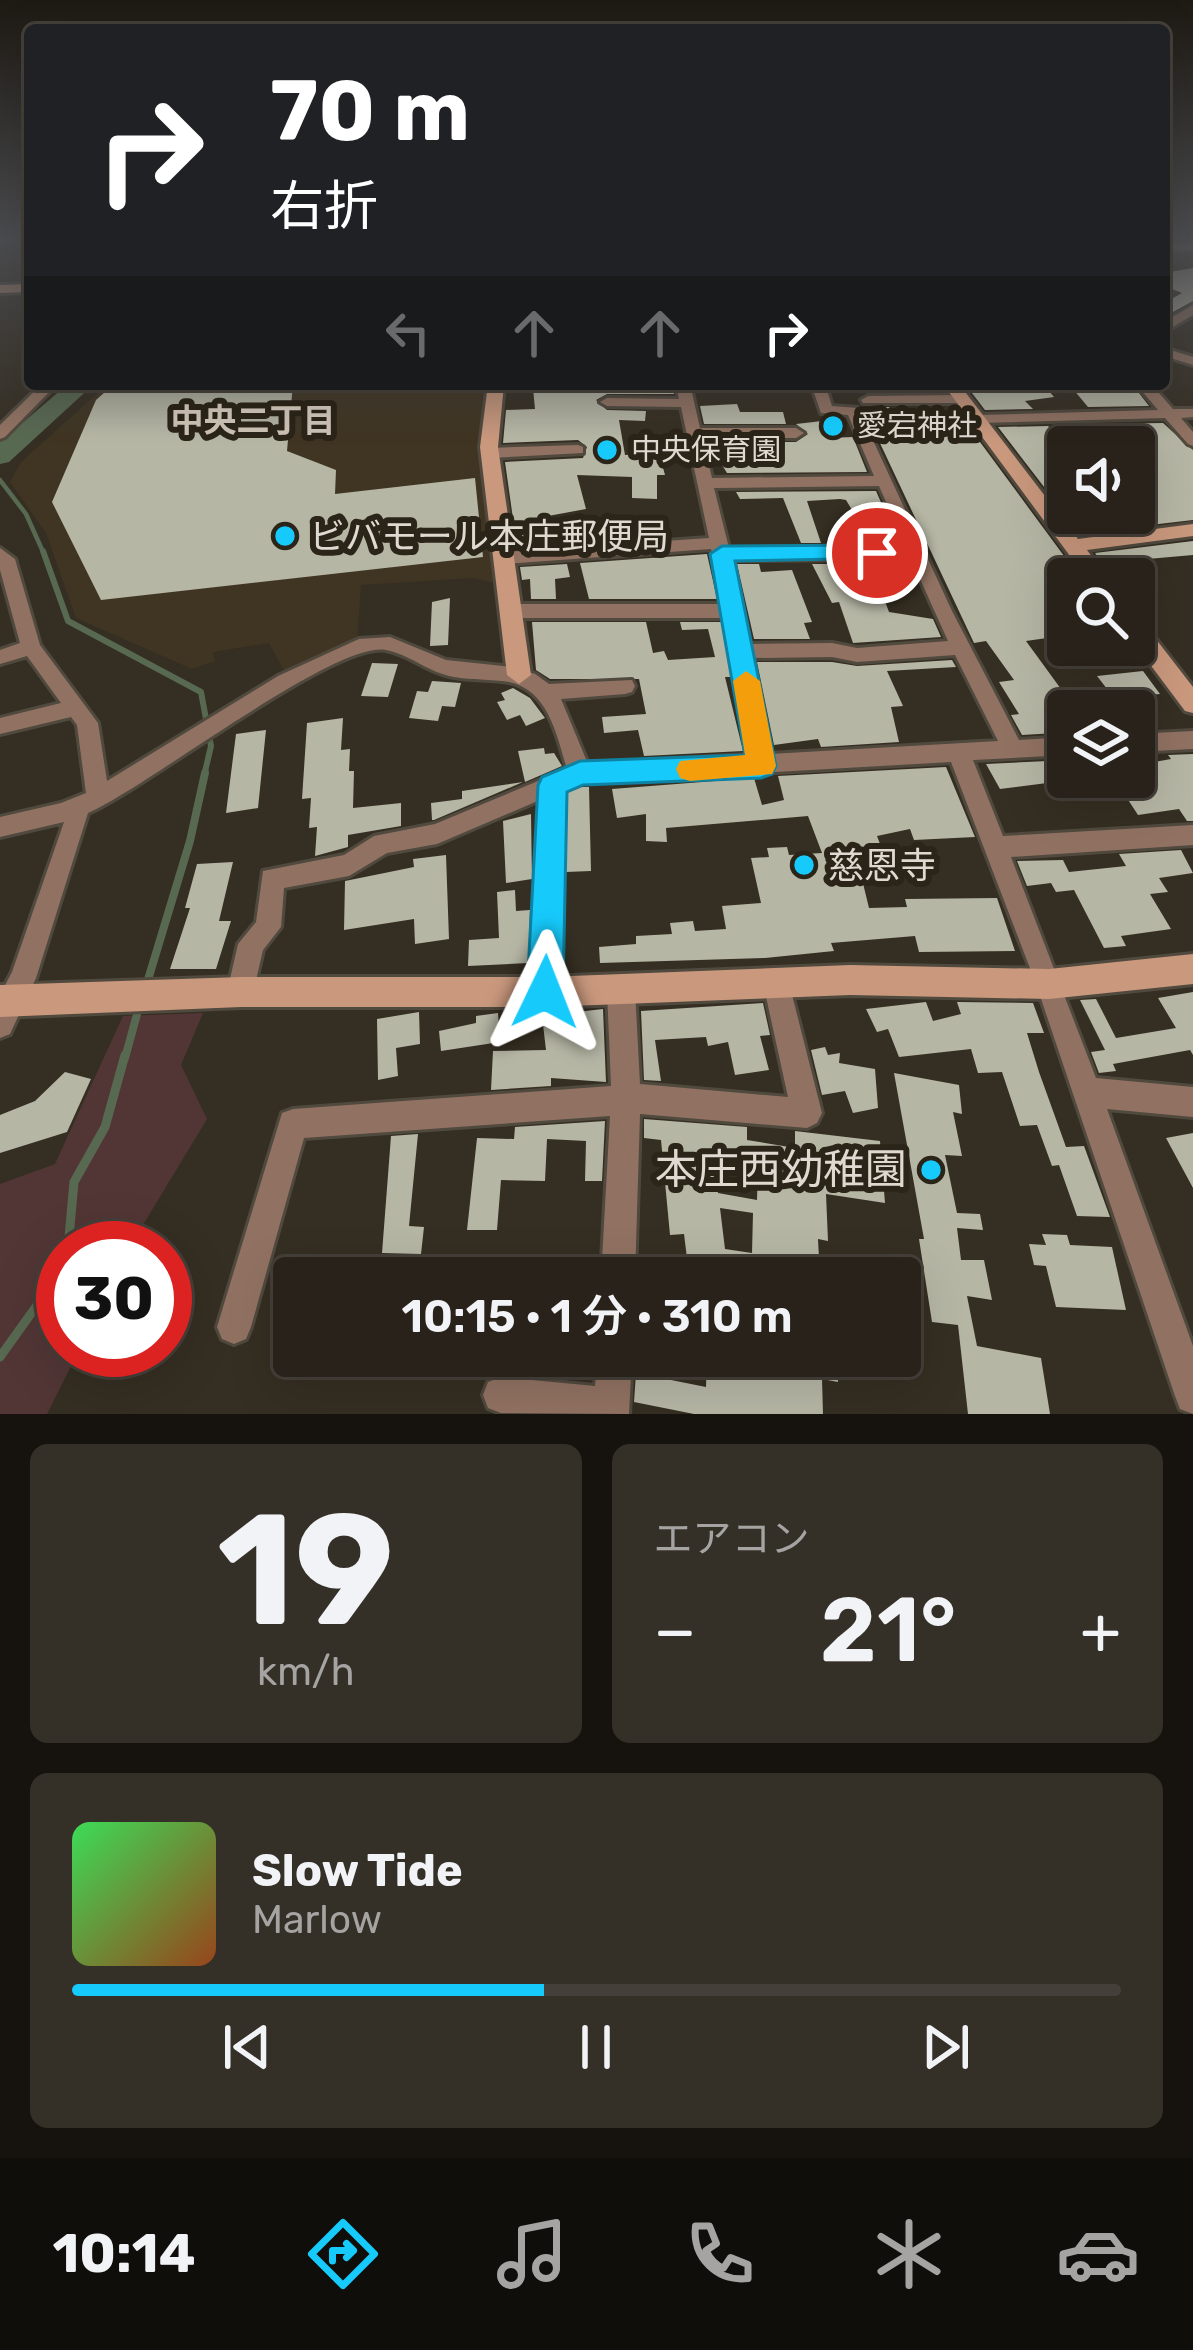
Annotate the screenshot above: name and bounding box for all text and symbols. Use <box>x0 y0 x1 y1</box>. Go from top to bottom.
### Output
text: 70 m <box>270 61 470 161</box>
icon: right <box>72 72 228 228</box>
text: 右折 <box>270 175 378 239</box>
icon: left <box>375 300 441 366</box>
icon: ahead <box>501 300 567 366</box>
icon: ahead <box>627 300 693 366</box>
icon: right <box>753 300 819 366</box>
district label: 中央二丁目 <box>171 401 336 440</box>
place label: 愛宕神社 <box>857 408 977 444</box>
marker: 愛宕神社 <box>820 413 846 439</box>
map controls <box>1047 426 1155 798</box>
button: sound <box>1047 426 1155 534</box>
place label: 中央保育園 <box>631 432 781 468</box>
marker: 中央保育園 <box>594 437 620 463</box>
pin <box>826 502 928 604</box>
place label: ビバモール本庄郵便局 <box>309 515 669 558</box>
icon: arrive <box>844 520 910 586</box>
marker: ビバモール本庄郵便局 <box>272 523 298 549</box>
button: search <box>1047 558 1155 666</box>
button: layers <box>1047 690 1155 798</box>
place label: 慈恩寺 <box>828 844 936 887</box>
marker: 慈恩寺 <box>791 852 817 878</box>
position arrow <box>482 929 608 1055</box>
place label: 本庄西幼稚園 <box>655 1145 907 1195</box>
marker: 本庄西幼稚園 <box>918 1157 944 1183</box>
speed limit sign: 30 <box>36 1221 192 1377</box>
text: 10:15 · 1 分 · 310 m <box>401 1290 793 1343</box>
text: 19 <box>217 1478 395 1663</box>
text: エアコン <box>654 1516 810 1562</box>
text: 21° <box>820 1577 956 1684</box>
text: − <box>654 1591 696 1670</box>
text: + <box>1080 1591 1121 1670</box>
text: km/h <box>257 1649 354 1695</box>
text: Slow Tide <box>252 1844 463 1897</box>
text: Marlow <box>252 1897 382 1943</box>
icon: previous <box>214 2014 280 2080</box>
icon: pause <box>563 2014 629 2080</box>
icon: next <box>913 2014 979 2080</box>
icon: directions <box>301 2212 385 2296</box>
icon: music <box>490 2212 574 2296</box>
icon: phone <box>678 2212 762 2296</box>
icon: climate <box>867 2212 951 2296</box>
icon: car <box>1056 2212 1140 2296</box>
text: 10:14 <box>52 2222 196 2286</box>

